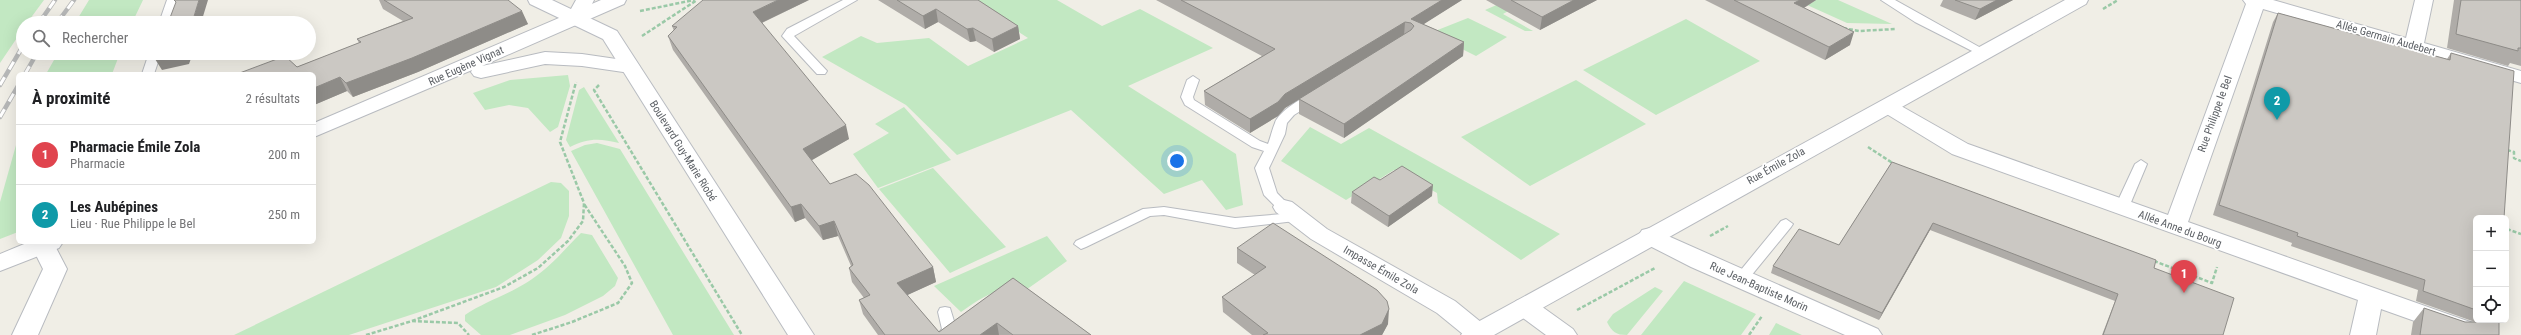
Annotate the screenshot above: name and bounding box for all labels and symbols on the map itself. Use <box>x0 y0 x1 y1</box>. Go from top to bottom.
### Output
street label: Allée Germain Audebert <box>2335 18 2437 58</box>
street label: Rue Eugène Vignat <box>426 44 506 88</box>
street label: Rue Philippe le Bel <box>2195 74 2235 154</box>
pin: 2 <box>2264 87 2290 120</box>
street label: Boulevard Guy-Marie Riobé <box>647 98 719 204</box>
street label: Rue Émile Zola <box>1745 145 1807 187</box>
your location <box>1167 151 1187 171</box>
street label: Allée Anne du Bourg <box>2137 208 2223 250</box>
street label: Impasse Émile Zola <box>1341 243 1421 297</box>
street label: Rue Jean-Baptiste Morin <box>1708 259 1810 315</box>
pin: 1 <box>2171 260 2197 293</box>

